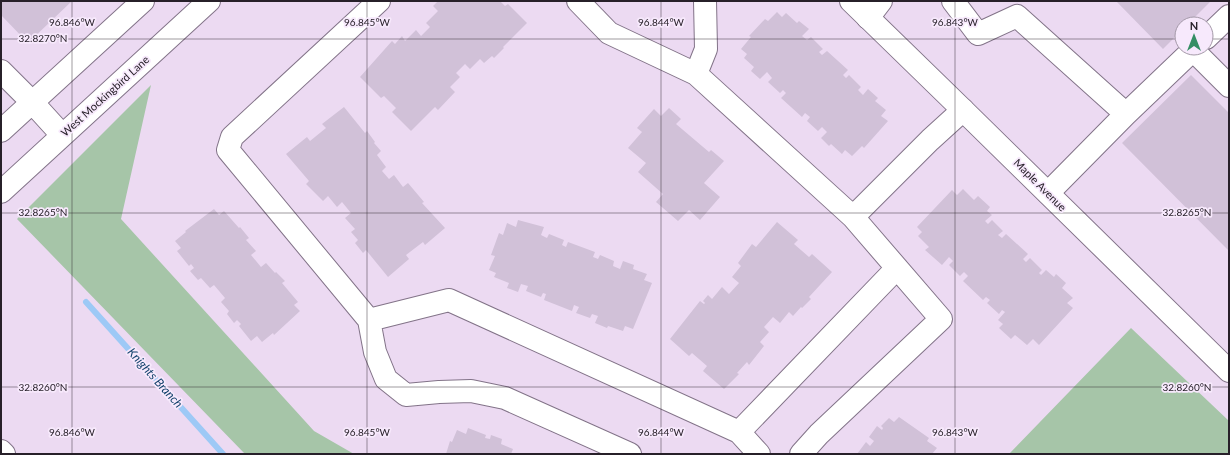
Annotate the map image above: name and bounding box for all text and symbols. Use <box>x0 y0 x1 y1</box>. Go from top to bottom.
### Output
text: 96.846°W <box>49 16 96 28</box>
text: 96.845°W <box>344 16 391 28</box>
text: 96.844°W <box>638 16 685 28</box>
text: 96.843°W <box>932 16 979 28</box>
north arrow <box>1174 16 1214 56</box>
text: N <box>1190 19 1198 32</box>
text: 32.8270°N <box>19 32 67 44</box>
street label: West Mockingbird Lane <box>58 52 152 139</box>
street label: Maple Avenue <box>1011 156 1069 214</box>
text: 32.8265°N <box>19 206 67 218</box>
text: 32.8265°N <box>1163 206 1211 218</box>
water label: Knights Branch <box>124 345 186 411</box>
text: 32.8260°N <box>19 381 67 393</box>
text: 32.8260°N <box>1163 381 1211 393</box>
text: 96.846°W <box>49 426 96 438</box>
text: 96.845°W <box>344 426 391 438</box>
text: 96.844°W <box>638 426 685 438</box>
text: 96.843°W <box>932 426 979 438</box>

